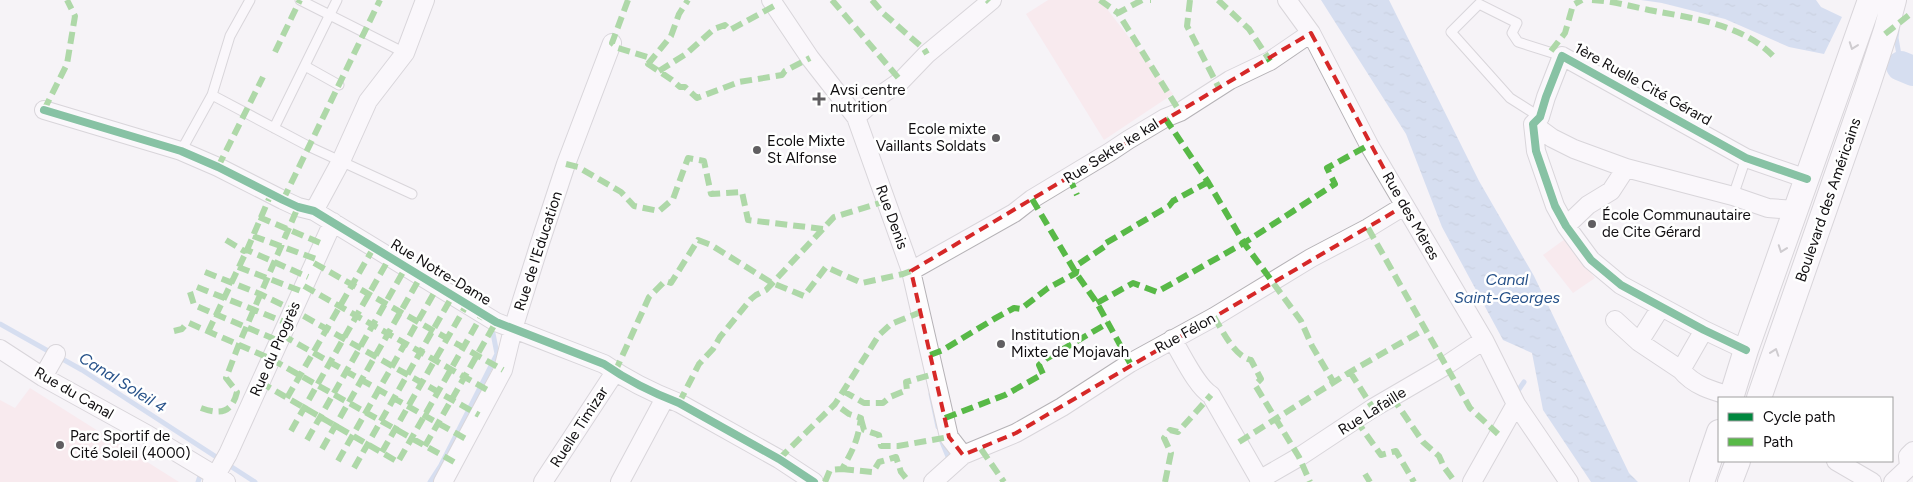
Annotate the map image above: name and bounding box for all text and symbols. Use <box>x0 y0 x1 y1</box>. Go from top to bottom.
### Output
street label: 1ère Ruelle Cité Gérard <box>1571 39 1715 129</box>
one-way arrow <box>1849 41 1859 50</box>
place label: Avsi centre nutrition <box>830 81 906 116</box>
marker: Avsi centre nutrition <box>812 92 826 106</box>
street label: Rue Sekte ke kal <box>1060 115 1162 187</box>
street label: Boulevard des Américains <box>1791 116 1865 284</box>
place label: Ecole mixte Vaillants Soldats <box>876 120 986 155</box>
place label: Ecole Mixte St Alfonse <box>767 132 845 167</box>
marker: Ecole mixte Vaillants Soldats <box>990 132 1002 144</box>
marker: Ecole Mixte St Alfonse <box>751 144 763 156</box>
street label: Rue des Mères <box>1379 169 1443 263</box>
street label: Rue Denis <box>872 182 912 252</box>
street label: Rue de l'Education <box>510 189 566 313</box>
place label: École Communautaire de Cite Gérard <box>1602 206 1751 241</box>
marker: École Communautaire de Cite Gérard <box>1586 218 1598 230</box>
street label: Rue Notre-Dame <box>387 235 495 309</box>
one-way arrow <box>1778 244 1788 253</box>
water label: Canal Saint-Georges <box>1454 270 1560 307</box>
street label: Rue du Progrès <box>246 299 304 399</box>
street label: Rue Félon <box>1152 309 1218 357</box>
place label: Institution Mixte de Mojavah <box>1011 326 1129 361</box>
marker: Institution Mixte de Mojavah <box>995 338 1007 350</box>
water label: Canal Soleil 4 <box>76 348 170 417</box>
one-way arrow <box>1770 348 1780 357</box>
street label: Rue du Canal <box>31 363 117 423</box>
street label: Ruelle Timizar <box>546 383 612 471</box>
street label: Rue Lafaille <box>1335 383 1409 439</box>
legend <box>1718 397 1893 462</box>
text: Cycle path <box>1763 408 1835 426</box>
place label: Parc Sportif de Cité Soleil (4000) <box>70 427 190 462</box>
text: Path <box>1763 433 1793 451</box>
marker: Parc Sportif de Cité Soleil (4000) <box>54 439 66 451</box>

